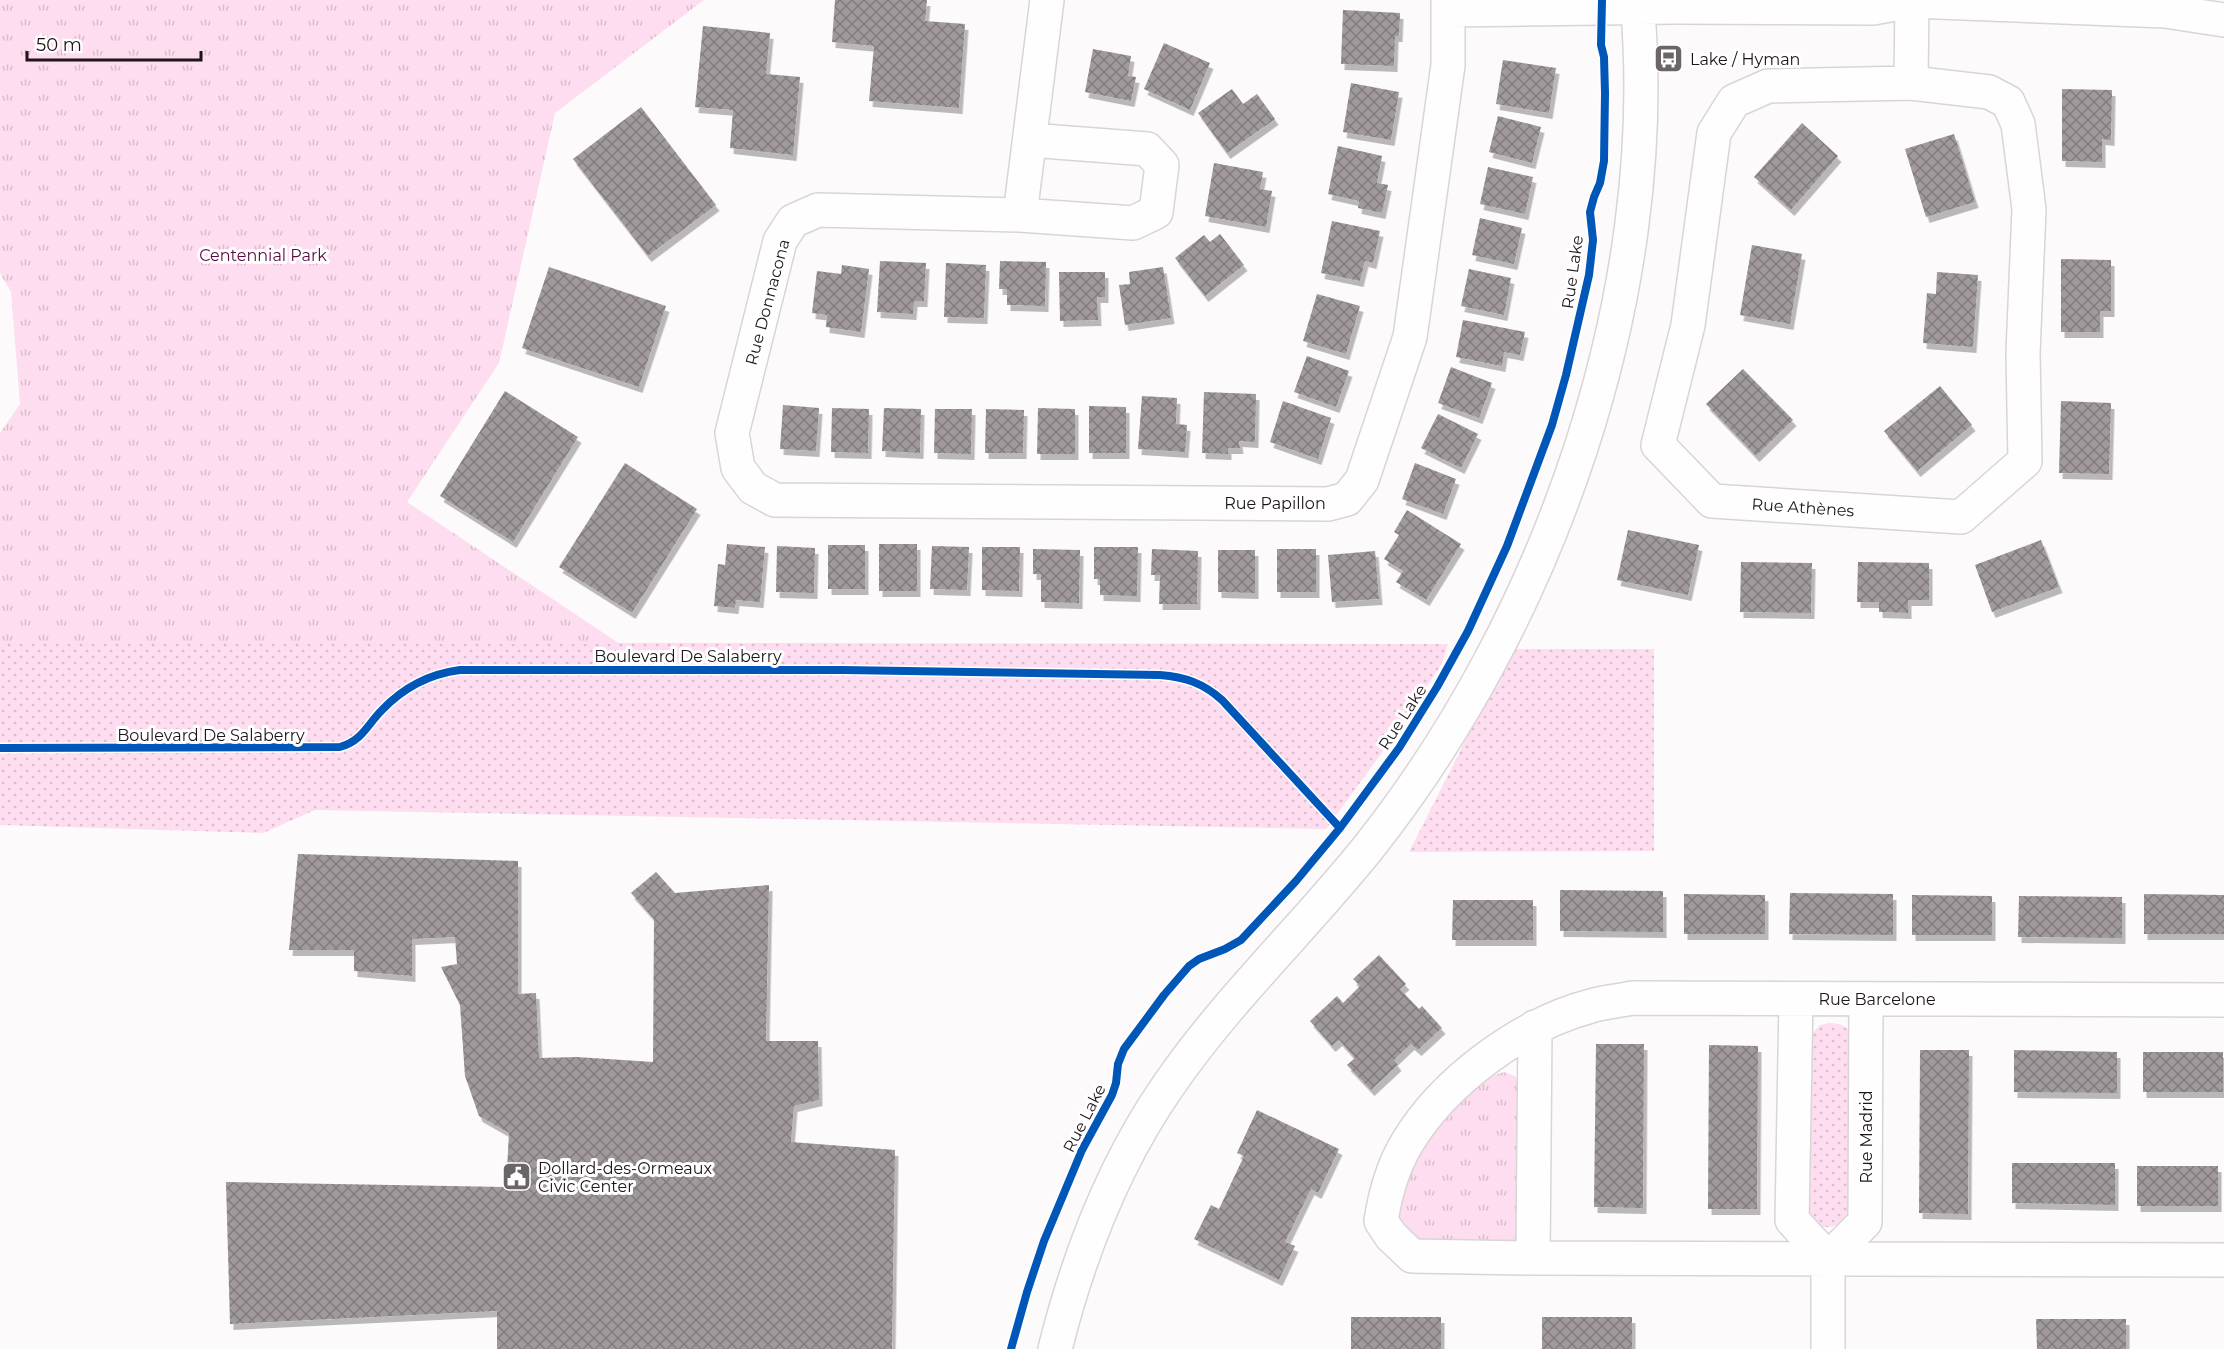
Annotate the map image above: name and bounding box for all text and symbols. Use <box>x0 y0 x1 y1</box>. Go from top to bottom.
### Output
scale bar <box>27 24 201 62</box>
text: 50 m <box>36 34 82 56</box>
bus stop icon: Lake / Hyman <box>1653 43 1685 75</box>
place label: Lake / Hyman <box>1690 50 1800 69</box>
street label: Rue Lake <box>1558 234 1587 310</box>
street label: Rue Donnacona <box>742 237 793 367</box>
park label: Centennial Park <box>199 246 327 265</box>
street label: Rue Papillon <box>1224 494 1326 513</box>
street label: Rue Athènes <box>1751 494 1855 521</box>
street label: Boulevard De Salaberry <box>594 647 782 666</box>
street label: Rue Lake <box>1374 681 1431 753</box>
street label: Boulevard De Salaberry <box>117 726 305 745</box>
street label: Rue Barcelone <box>1818 990 1936 1009</box>
street label: Rue Lake <box>1059 1081 1110 1155</box>
street label: Rue Madrid <box>1857 1090 1876 1184</box>
place label: Dollard-des-Ormeaux Civic Center <box>538 1159 712 1196</box>
public building icon: Dollard-des-Ormeaux Civic Center <box>501 1161 533 1193</box>

